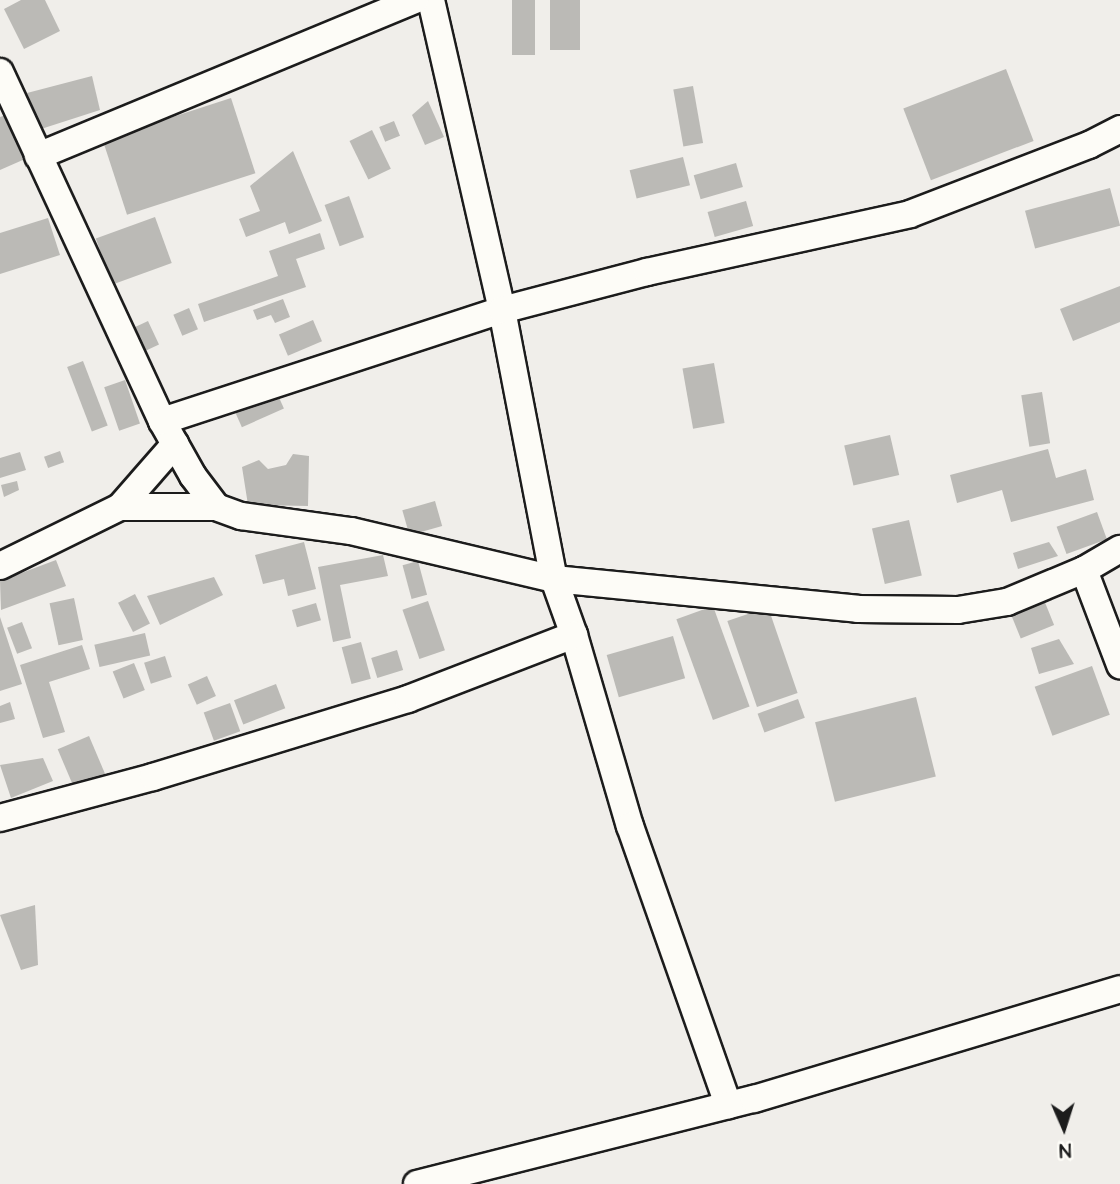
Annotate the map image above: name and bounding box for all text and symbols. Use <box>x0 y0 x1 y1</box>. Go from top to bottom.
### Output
north arrow <box>1029 1093 1099 1163</box>
text: N <box>1058 1136 1072 1163</box>

